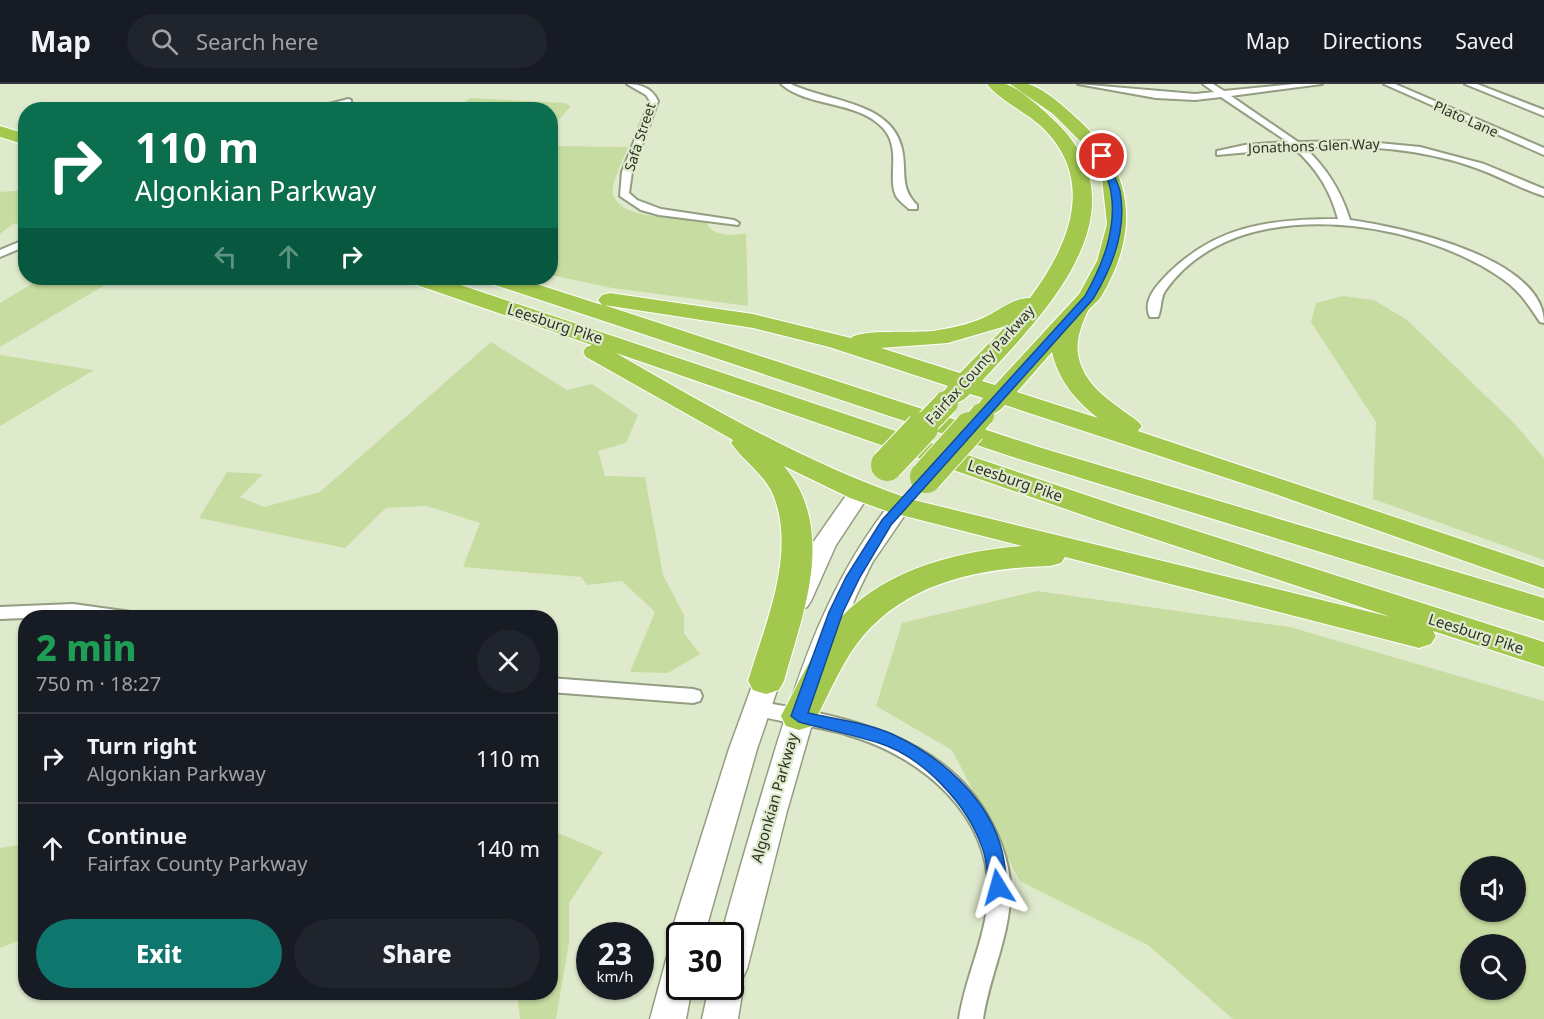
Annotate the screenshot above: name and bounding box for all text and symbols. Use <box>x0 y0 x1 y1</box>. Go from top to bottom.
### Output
search box <box>127 14 547 68</box>
text: Map <box>30 22 91 60</box>
icon: search <box>148 25 181 58</box>
text: Search here <box>196 26 318 56</box>
text: Map <box>1246 27 1290 55</box>
text: Directions <box>1323 27 1422 55</box>
text: Saved <box>1455 27 1514 55</box>
street label: Plato Lane <box>1431 96 1502 141</box>
street label: Safa Street <box>620 100 660 174</box>
text: 110 m <box>135 118 259 175</box>
icon: right <box>36 126 114 204</box>
pin <box>1076 130 1127 181</box>
street label: Jonathons Glen Way <box>1246 134 1381 157</box>
icon: arrive <box>1085 139 1118 172</box>
text: Algonkian Parkway <box>135 172 376 209</box>
icon: left <box>209 240 242 273</box>
icon: ahead <box>272 240 305 273</box>
icon: right <box>335 240 368 273</box>
street label: Leesburg Pike <box>505 298 605 348</box>
street label: Fairfax County Parkway <box>921 300 1039 428</box>
street label: Leesburg Pike <box>965 454 1065 506</box>
street label: Leesburg Pike <box>1426 608 1526 658</box>
text: 2 min <box>36 623 137 672</box>
button: close <box>477 630 540 693</box>
text: 750 m · 18:27 <box>36 670 161 697</box>
text: Turn right <box>87 730 197 760</box>
street label: Algonkian Parkway <box>746 730 802 865</box>
icon: right <box>36 742 69 775</box>
text: 110 m <box>476 743 540 773</box>
text: Algonkian Parkway <box>87 760 266 787</box>
text: Continue <box>87 820 187 850</box>
icon: ahead <box>36 832 69 865</box>
text: 140 m <box>476 833 540 863</box>
text: Fairfax County Parkway <box>87 850 307 877</box>
position arrow <box>966 855 1030 919</box>
map controls <box>1460 856 1526 1000</box>
button: sound <box>1460 856 1526 922</box>
button: Exit <box>36 919 282 988</box>
button: Share <box>294 919 540 988</box>
speed limit sign: 30 <box>666 922 744 1000</box>
text: 23 <box>598 933 632 974</box>
button: search <box>1460 934 1526 1000</box>
text: km/h <box>597 966 633 986</box>

